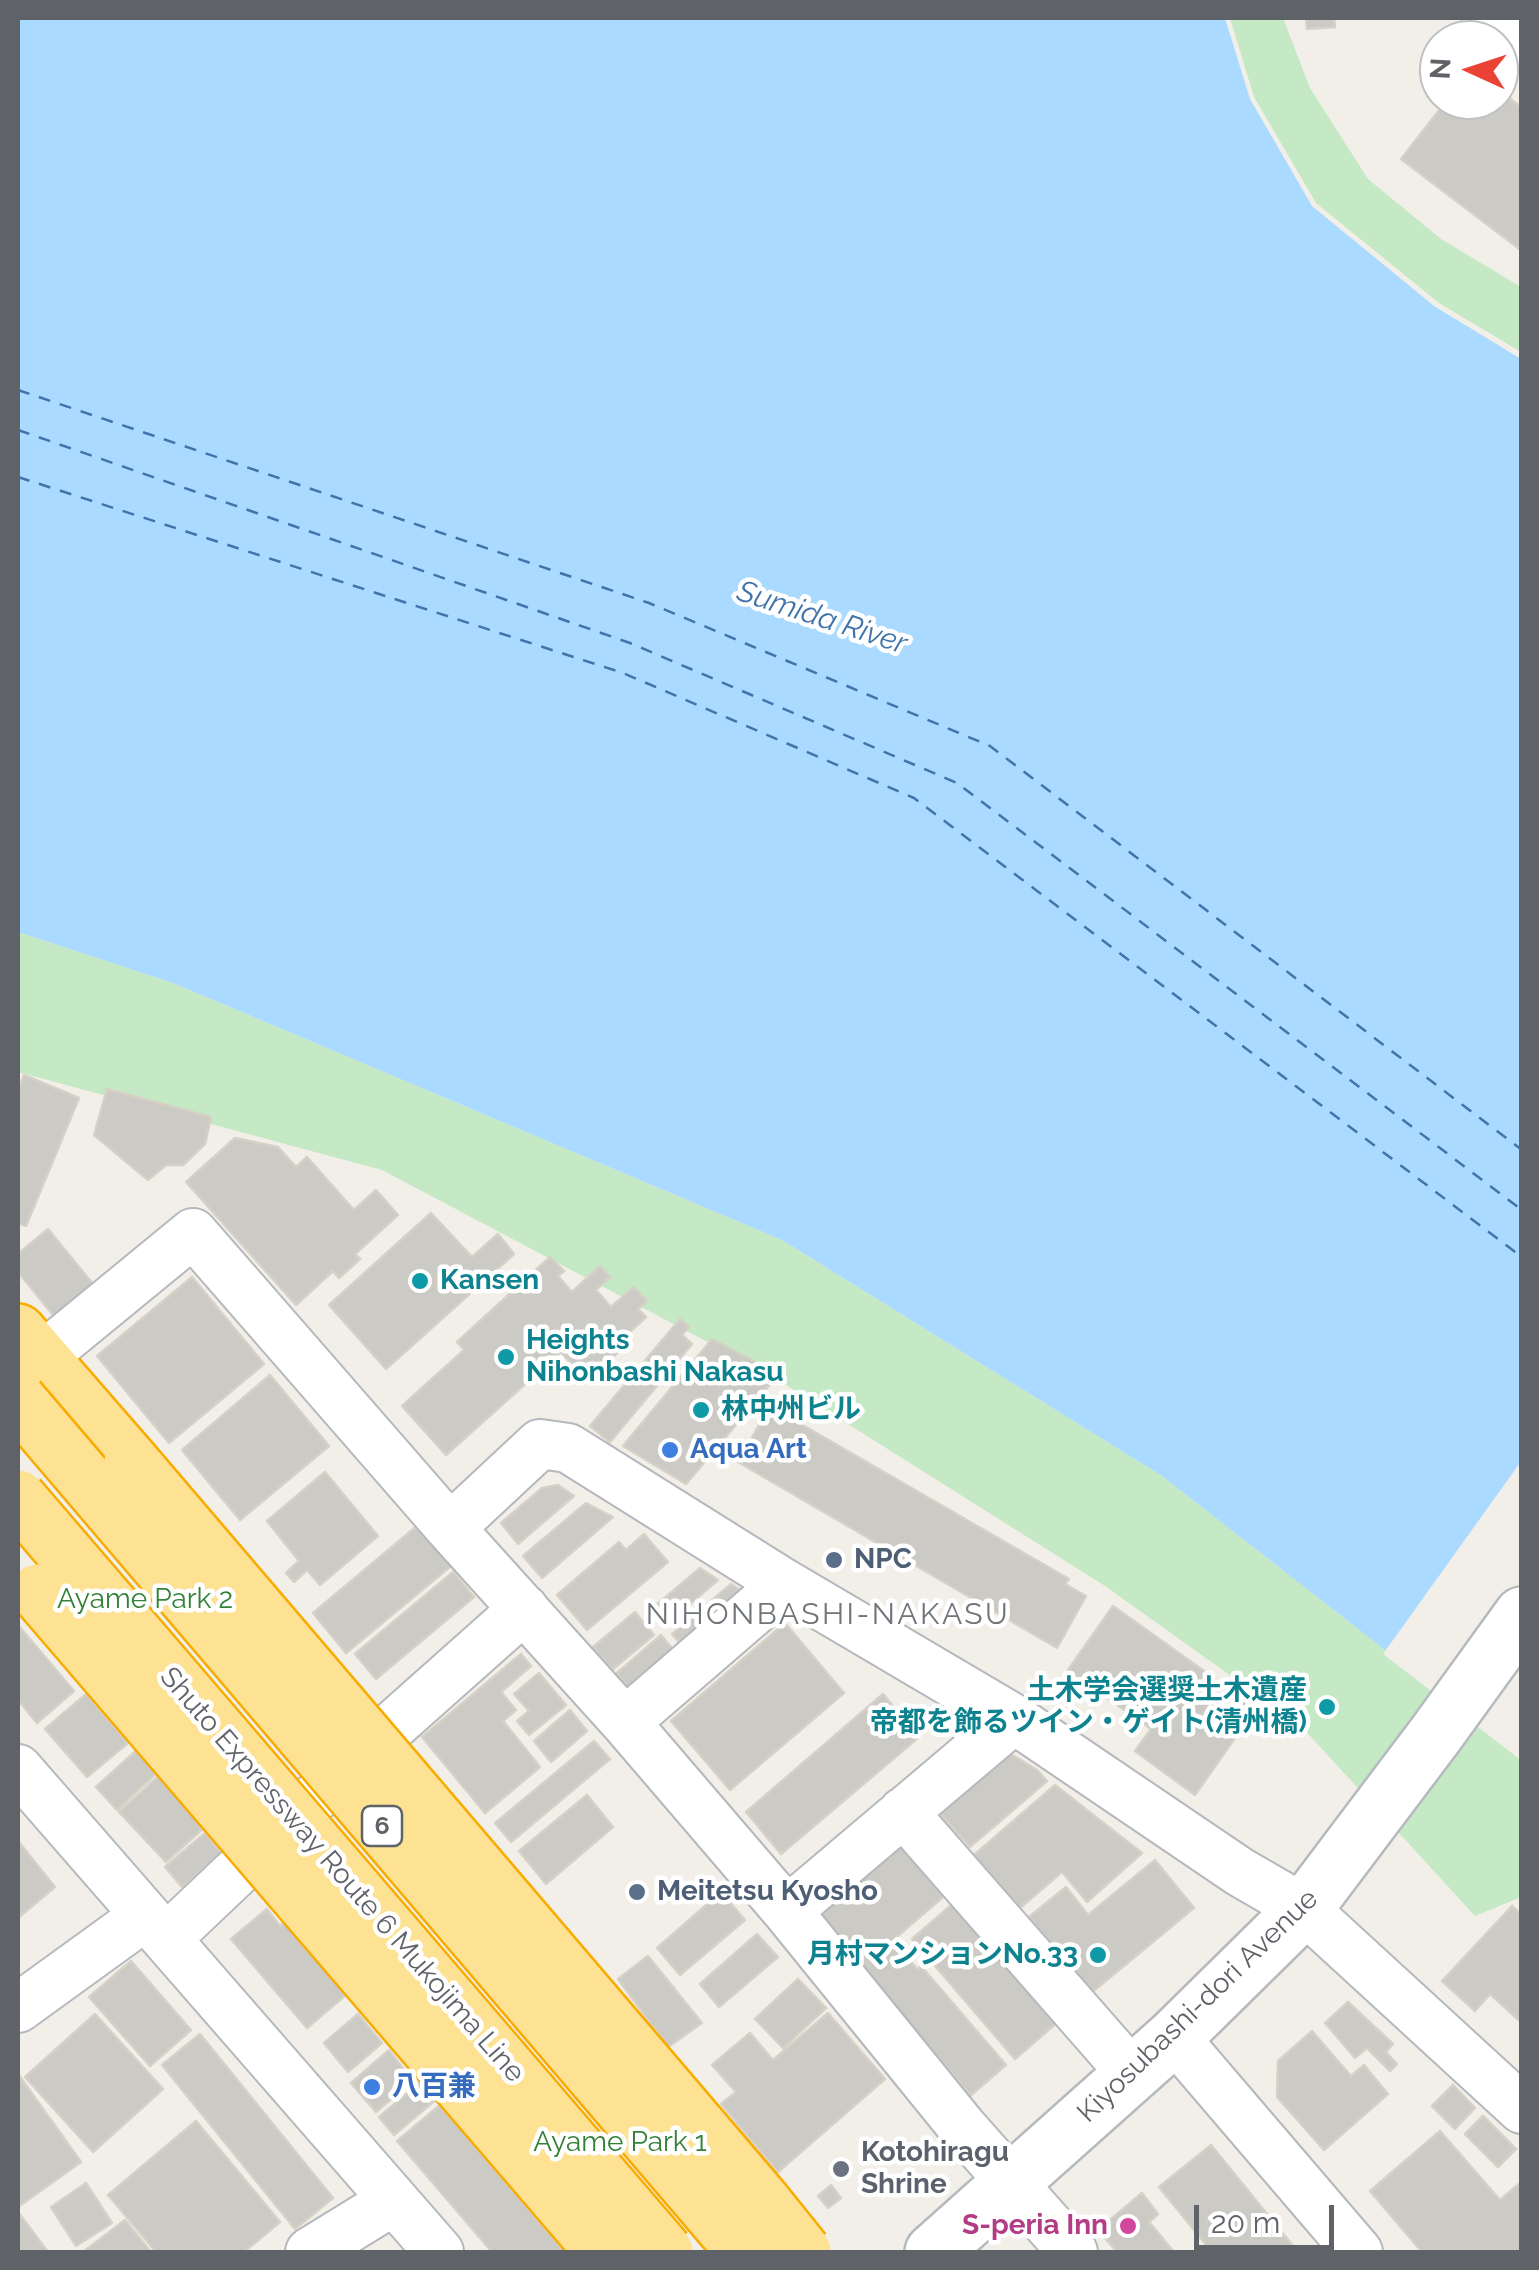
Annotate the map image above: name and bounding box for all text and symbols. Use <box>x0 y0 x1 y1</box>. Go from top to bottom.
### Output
north arrow <box>1419 20 1519 120</box>
text: N <box>1424 57 1458 80</box>
water label: Sumida River <box>733 574 911 662</box>
place label: Kansen <box>440 1264 539 1298</box>
marker: Kansen <box>409 1270 431 1292</box>
place label: Heights Nihonbashi Nakasu <box>526 1324 784 1390</box>
marker: Heights Nihonbashi Nakasu <box>495 1346 517 1368</box>
place label: 林中州ビル <box>721 1393 861 1427</box>
marker: 林中州ビル <box>690 1399 712 1421</box>
place label: Aqua Art <box>690 1433 807 1467</box>
marker: Aqua Art <box>659 1439 681 1461</box>
place label: NPC <box>854 1543 912 1577</box>
marker: NPC <box>823 1549 845 1571</box>
park label: Ayame Park 2 <box>57 1583 233 1617</box>
district label: NIHONBASHI-NAKASU <box>646 1597 1010 1633</box>
street label: Shuto Expressway Route 6 Mukojima Line <box>153 1661 531 2089</box>
place label: 土木学会選奨土木遺産 帝都を飾るツイン・ゲイト(清州橋) <box>870 1674 1307 1740</box>
marker: 土木学会選奨土木遺産 帝都を飾るツイン・ゲイト(清州橋) <box>1316 1696 1338 1718</box>
road number: 6 <box>362 1806 402 1846</box>
place label: Meitetsu Kyosho <box>657 1875 878 1909</box>
marker: Meitetsu Kyosho <box>626 1881 648 1903</box>
street label: Kiyosubashi-dori Avenue <box>1071 1882 1325 2130</box>
place label: 月村マンションNo.33 <box>807 1938 1078 1972</box>
marker: 月村マンションNo.33 <box>1087 1944 1109 1966</box>
place label: 八百兼 <box>392 2070 476 2104</box>
marker: 八百兼 <box>361 2076 383 2098</box>
park label: Ayame Park 1 <box>533 2126 707 2160</box>
place label: Kotohiragu Shrine <box>861 2136 1009 2202</box>
marker: Kotohiragu Shrine <box>830 2158 852 2180</box>
scale bar <box>1199 2185 1339 2247</box>
text: 20 m <box>1211 2205 1280 2240</box>
place label: S-peria Inn <box>962 2209 1108 2243</box>
marker: S-peria Inn <box>1117 2215 1139 2237</box>

